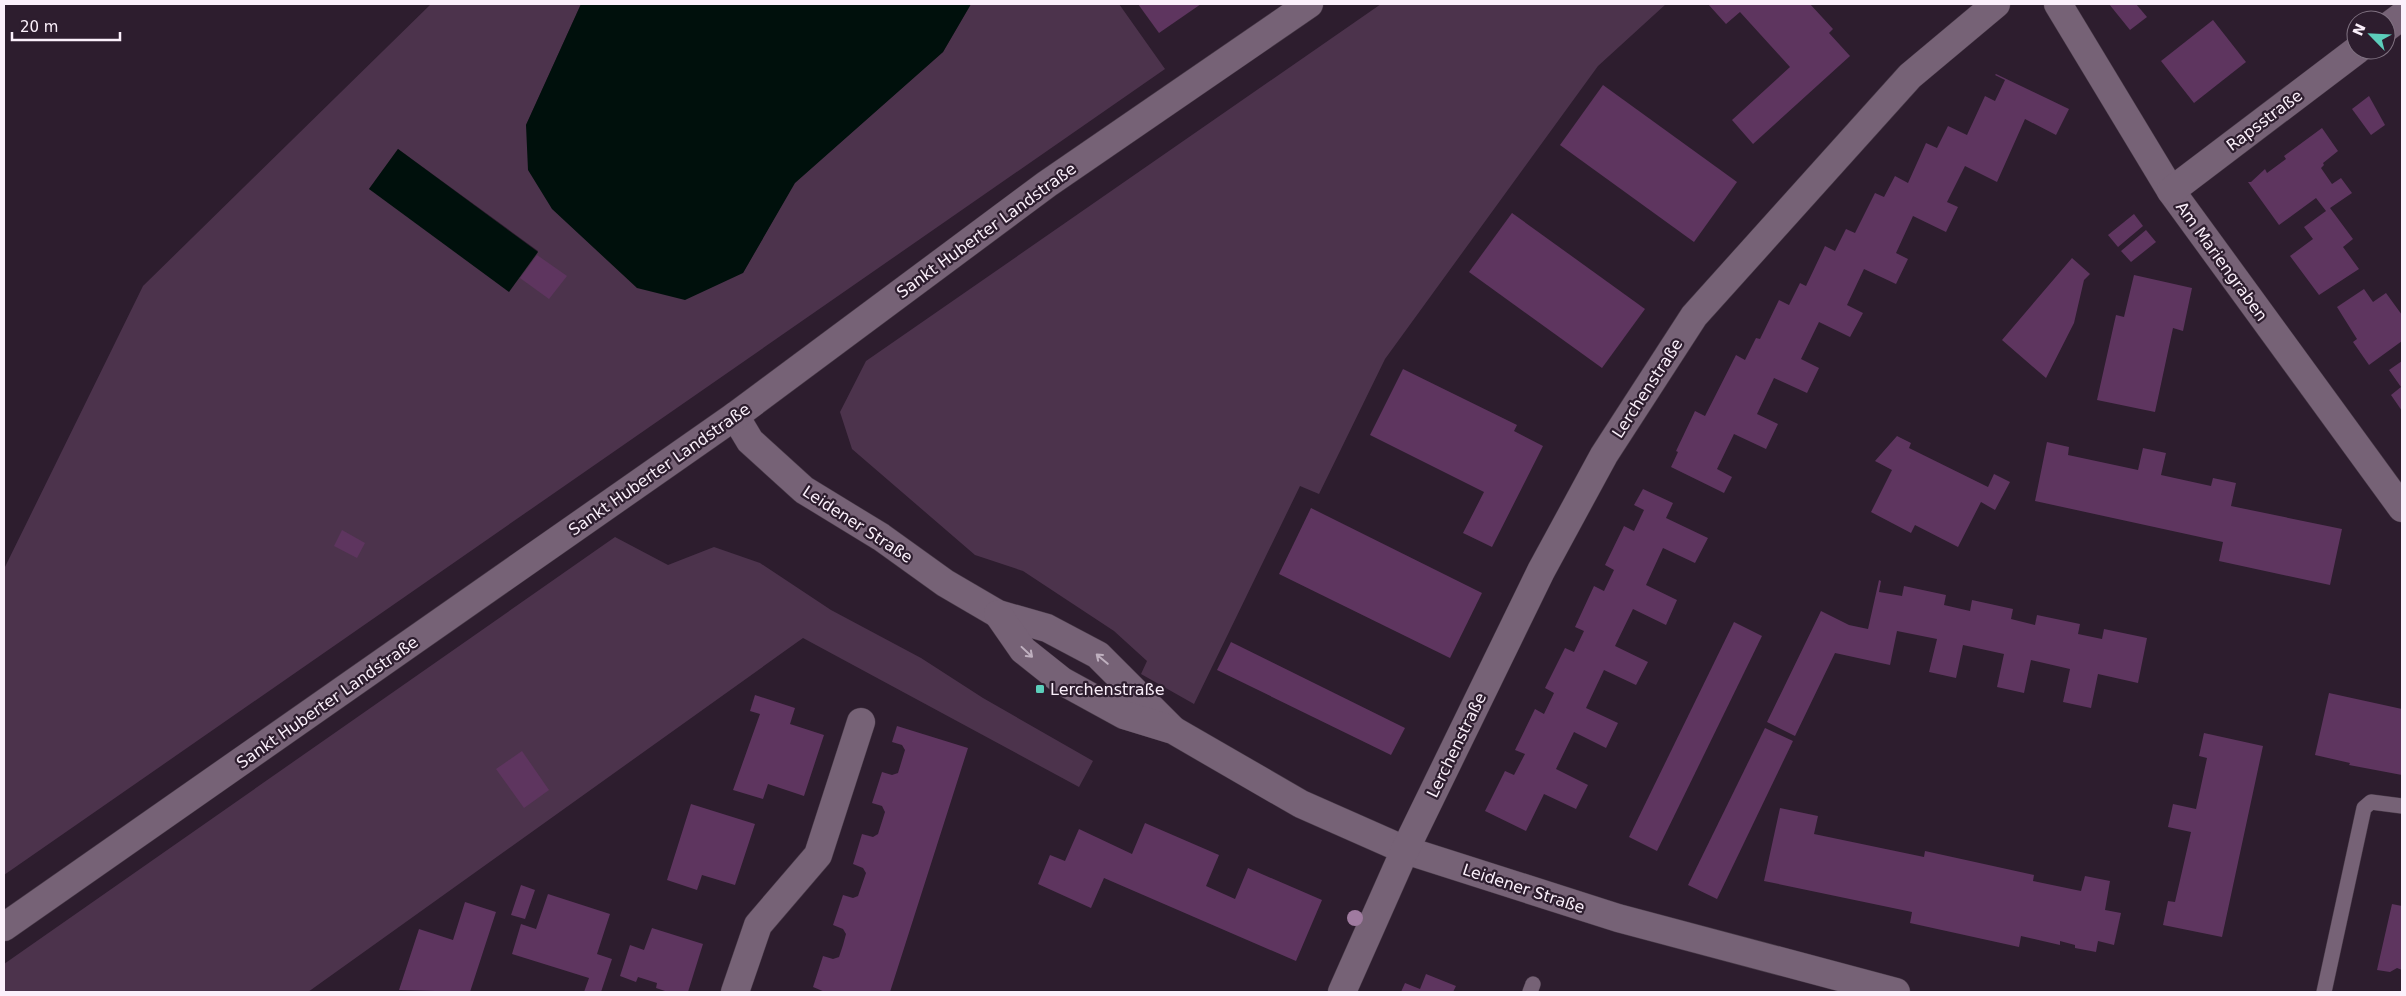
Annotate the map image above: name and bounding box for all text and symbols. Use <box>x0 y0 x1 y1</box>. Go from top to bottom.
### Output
scale bar <box>12 10 120 42</box>
north arrow <box>2346 10 2396 60</box>
text: 20 m <box>20 18 58 36</box>
text: N <box>2349 21 2369 38</box>
street label: Rapsstraße <box>2223 86 2306 155</box>
street label: Sankt Huberter Landstraße <box>893 159 1080 302</box>
street label: Am Mariengraben <box>2172 198 2271 325</box>
street label: Lerchenstraße <box>1608 335 1687 441</box>
street label: Sankt Huberter Landstraße <box>565 399 754 539</box>
street label: Leidener Straße <box>799 482 916 567</box>
street label: Sankt Huberter Landstraße <box>233 632 422 772</box>
one-way arrow <box>1021 646 1034 658</box>
one-way arrow <box>1095 653 1108 664</box>
place label: Lerchenstraße <box>1050 680 1165 699</box>
marker: Lerchenstraße <box>1034 683 1046 695</box>
street label: Lerchenstraße <box>1423 690 1490 801</box>
street label: Leidener Straße <box>1460 860 1587 917</box>

